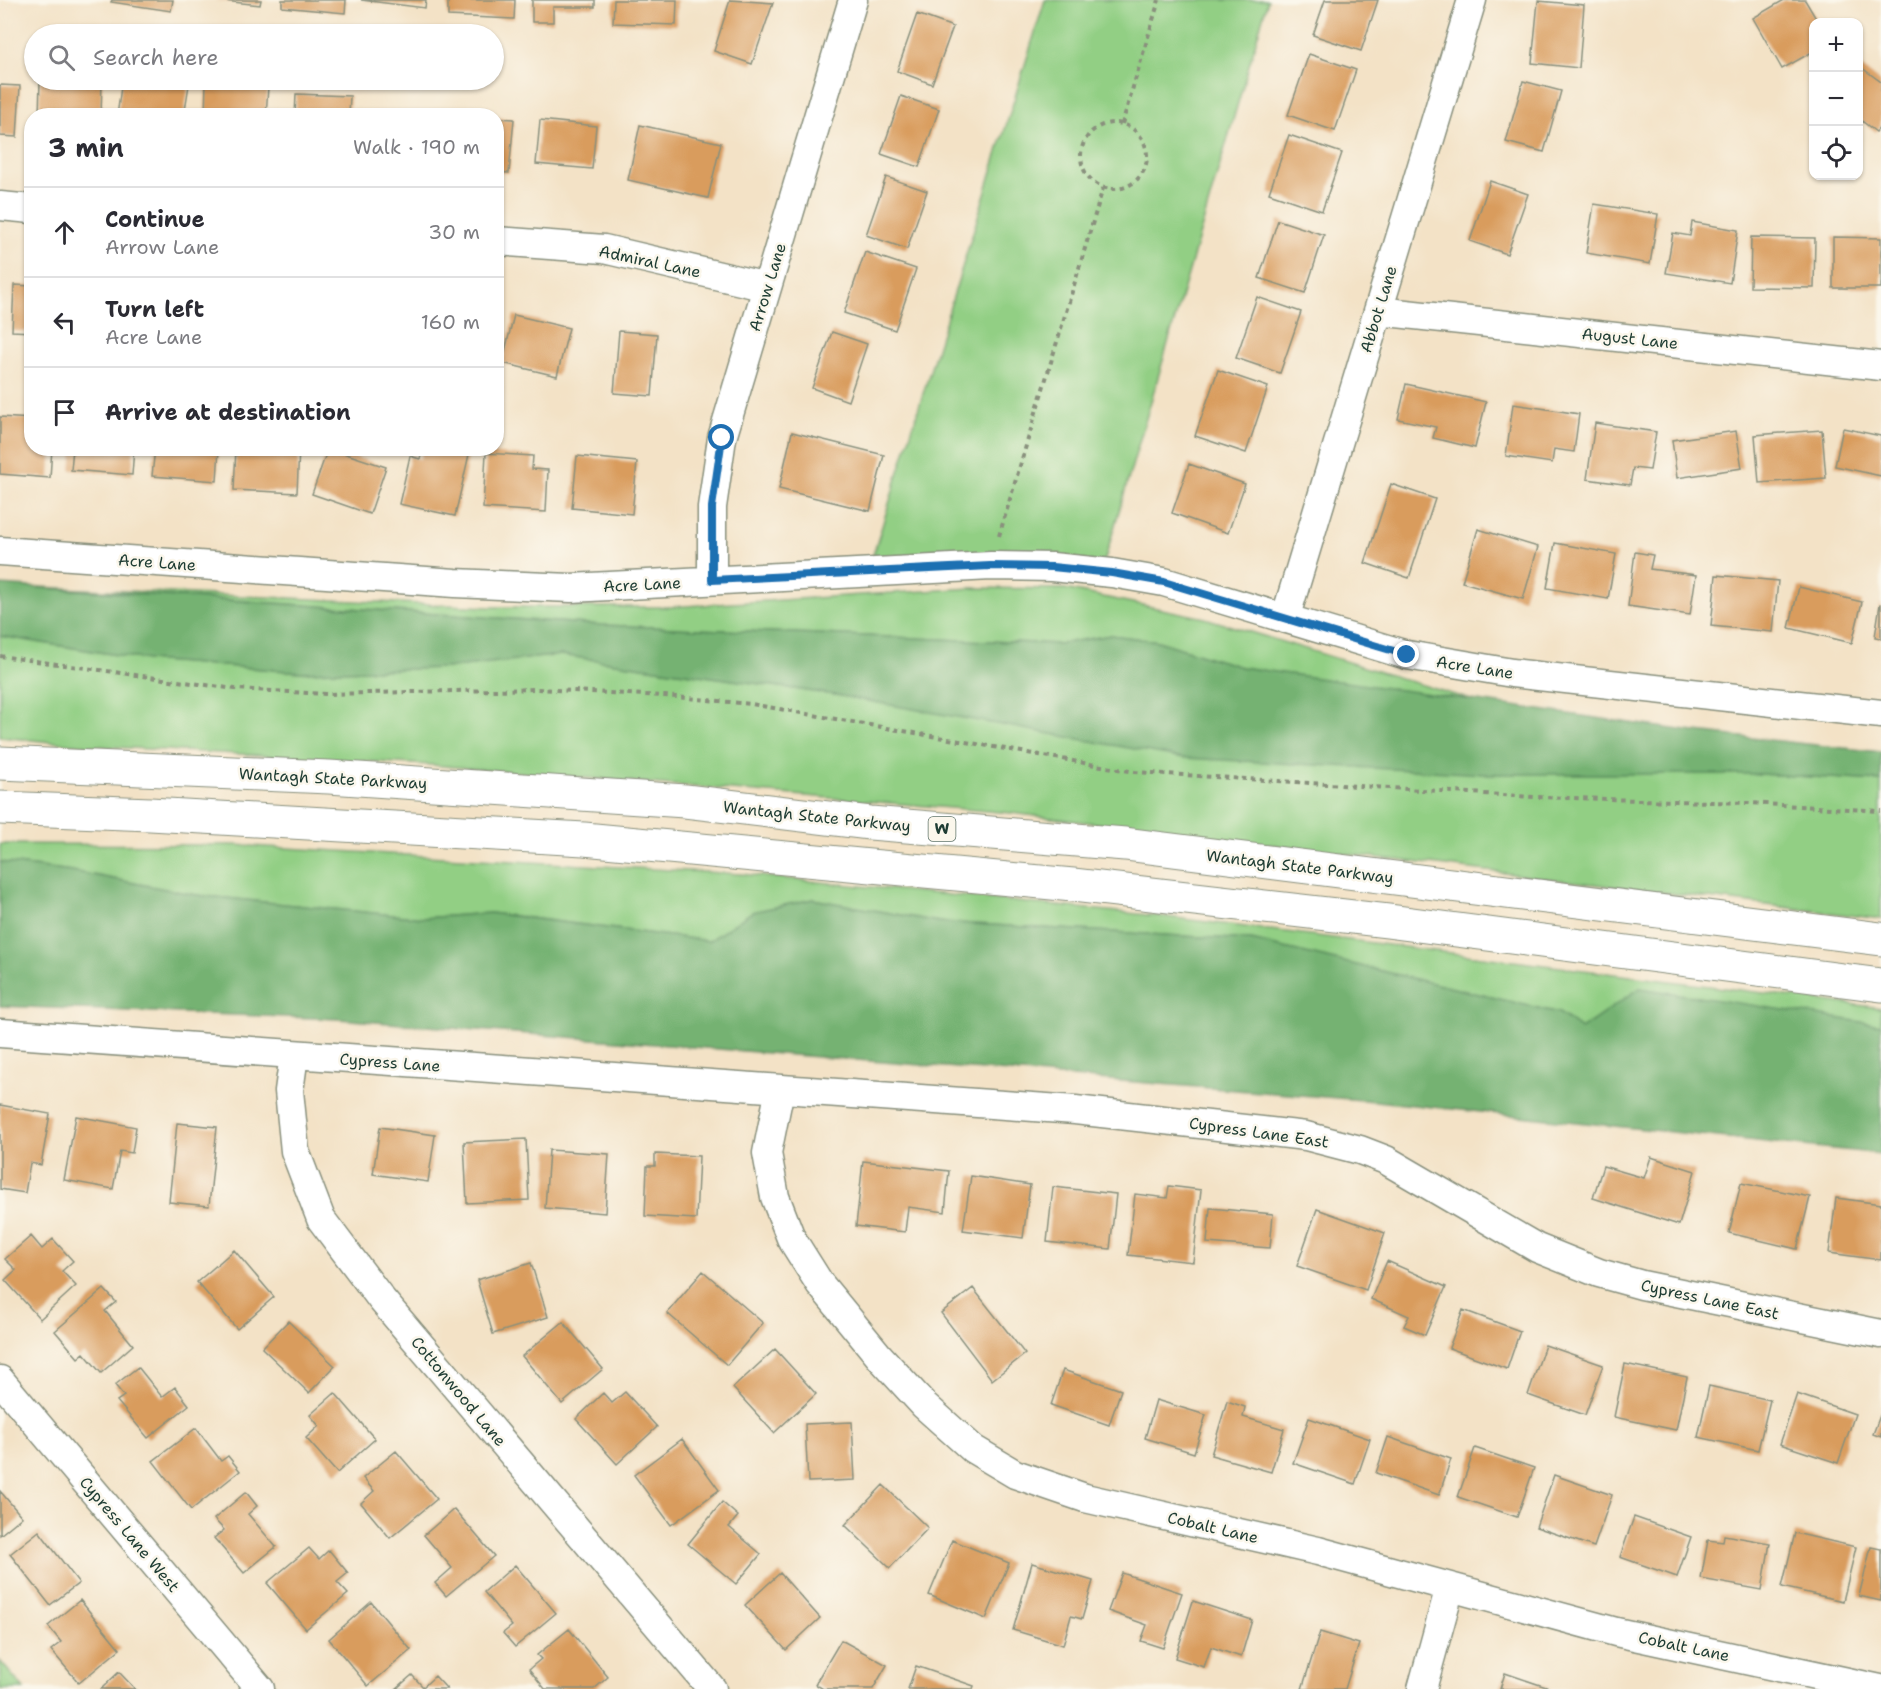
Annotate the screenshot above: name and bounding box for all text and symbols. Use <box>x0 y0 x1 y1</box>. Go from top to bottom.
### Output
map controls <box>1809 18 1863 180</box>
button: + <box>1809 18 1863 72</box>
search box <box>24 24 504 90</box>
icon: search <box>45 41 78 74</box>
text: Search here <box>93 43 219 72</box>
button: − <box>1809 72 1863 126</box>
button: locate <box>1809 126 1863 180</box>
text: 3 min <box>48 130 124 165</box>
text: Walk · 190 m <box>353 134 480 160</box>
text: Continue <box>105 205 205 234</box>
icon: ahead <box>48 216 81 249</box>
text: 30 m <box>428 219 480 245</box>
text: Arrow Lane <box>105 234 219 260</box>
street label: Admiral Lane <box>597 240 703 283</box>
street label: Arrow Lane <box>744 240 791 334</box>
street label: Abbot Lane <box>1355 263 1402 355</box>
text: Turn left <box>105 295 204 324</box>
icon: left <box>48 306 81 339</box>
text: 160 m <box>421 309 480 335</box>
street label: August Lane <box>1581 323 1679 354</box>
text: Acre Lane <box>105 324 202 350</box>
icon: arrive <box>48 396 81 429</box>
text: Arrive at destination <box>105 398 351 427</box>
route start <box>708 424 734 450</box>
street label: Acre Lane <box>117 549 197 576</box>
street label: Acre Lane <box>603 572 681 597</box>
route end <box>1393 641 1419 667</box>
street label: Acre Lane <box>1435 651 1515 684</box>
street label: Wantagh State Parkway <box>238 763 428 794</box>
street label: Wantagh State Parkway <box>722 796 912 837</box>
road number: W <box>928 817 956 841</box>
street label: Wantagh State Parkway <box>1205 845 1395 888</box>
street label: Cypress Lane <box>339 1048 441 1077</box>
street label: Cypress Lane East <box>1188 1112 1330 1153</box>
street label: Cypress Lane East <box>1639 1275 1781 1324</box>
street label: Cottonwood Lane <box>406 1332 511 1451</box>
street label: Cypress Lane West <box>75 1472 184 1597</box>
street label: Cobalt Lane <box>1165 1507 1260 1548</box>
street label: Cobalt Lane <box>1636 1627 1731 1666</box>

